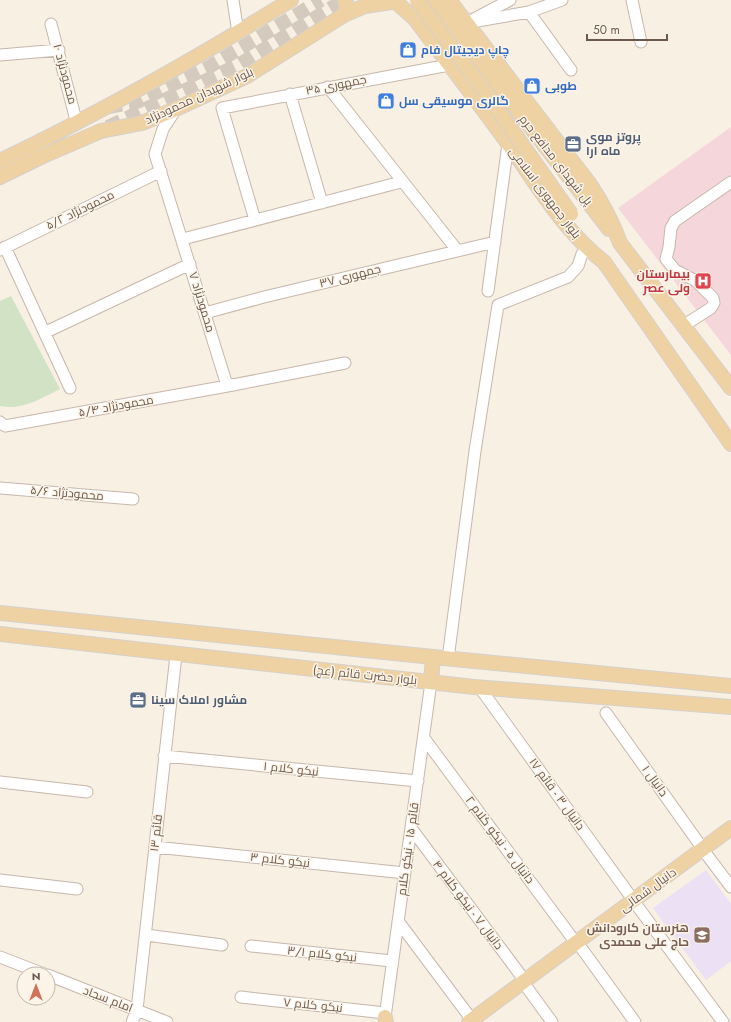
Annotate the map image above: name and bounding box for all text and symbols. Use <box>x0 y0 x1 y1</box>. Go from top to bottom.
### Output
scale bar <box>587 16 667 42</box>
text: 50 m <box>593 21 620 39</box>
shop icon: چاپ دیجیتال فام <box>398 40 418 60</box>
place label: چاپ دیجیتال فام <box>421 41 509 59</box>
street label: محمودنژاد ۱۰ <box>48 42 82 106</box>
street label: بلوار شهیدان محمودنژاد <box>142 63 256 129</box>
street label: جمهوری ۳۵ <box>304 70 368 100</box>
shop icon: طوبی <box>522 76 542 96</box>
place label: طوبی <box>545 77 577 95</box>
shop icon: گالری موسیقی سل <box>376 91 396 111</box>
place label: گالری موسیقی سل <box>399 92 509 110</box>
street label: پل شهدای مدافع حرم <box>515 111 598 210</box>
place label: پروتز موی ماه ارا <box>586 128 641 160</box>
office icon: پروتز موی ماه ارا <box>563 134 583 154</box>
street label: بلوار جمهوری اسلامی <box>505 143 585 243</box>
street label: محمودنژاد ۵/۲ <box>43 186 117 234</box>
street label: جمهوری ۳۷ <box>317 260 383 292</box>
place label: بیمارستان ولی عصر <box>637 265 690 297</box>
street label: محمودنژاد ۷ <box>184 269 220 335</box>
hospital icon: بیمارستان ولی عصر <box>693 271 713 291</box>
street label: محمودنژاد ۵/۴ <box>77 391 155 421</box>
street label: محمودنژاد ۵/۶ <box>30 481 104 505</box>
street label: بلوار حضرت قائم (عج) <box>312 661 418 689</box>
office icon: مشاور املاک سینا <box>128 690 148 710</box>
place label: مشاور املاک سینا <box>151 691 247 709</box>
street label: دانیال ۳ - قائم ۱۷ <box>525 754 590 834</box>
street label: نیکو کلام ۱ <box>262 757 320 781</box>
street label: دانیال ۱ <box>638 762 673 800</box>
street label: دانیال ۵ - نیکو کلام ۲ <box>461 793 539 888</box>
street label: قائم ۱۵ - نیکو کلام <box>393 801 423 897</box>
street label: قائم ۱۳ <box>145 813 167 853</box>
street label: نیکو کلام ۳ <box>249 848 311 872</box>
street label: دانیال ۷ - نیکو کلام ۴ <box>428 856 508 954</box>
street label: دانیال شمالی <box>616 863 680 917</box>
place label: هنرستان کارودانش حاج علی محمدی <box>587 919 689 951</box>
school or university icon: هنرستان کارودانش حاج علی محمدی <box>692 925 712 945</box>
street label: نیکو کلام ۳/۱ <box>286 941 358 967</box>
north arrow <box>16 966 56 1006</box>
text: N <box>32 968 40 984</box>
street label: امام سجاد <box>80 981 136 1017</box>
street label: نیکو کلام ٧ <box>283 993 343 1017</box>

